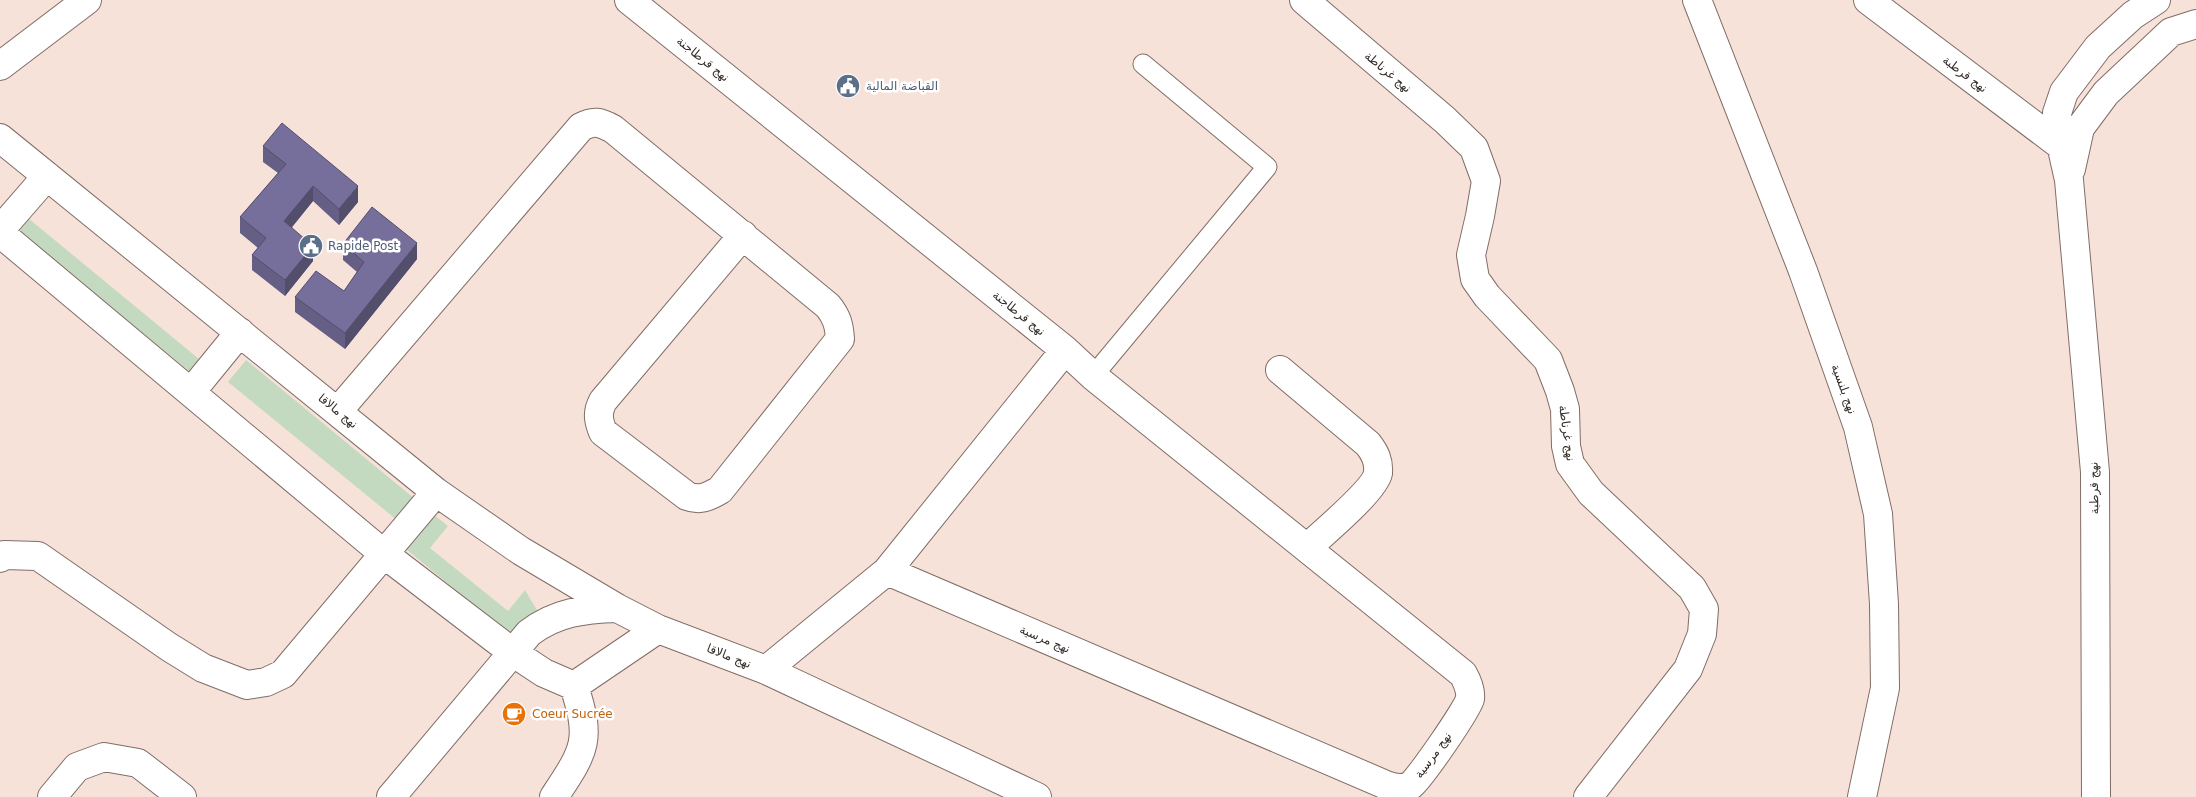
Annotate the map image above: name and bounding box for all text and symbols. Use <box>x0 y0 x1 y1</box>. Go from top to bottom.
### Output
street label: نهج قرطاجنة <box>673 34 732 85</box>
street label: نهج غرناطة <box>1361 49 1414 96</box>
street label: نهج قرطبة <box>1939 53 1990 96</box>
public building icon: القباضة المالية <box>835 73 861 99</box>
place label: القباضة المالية <box>866 79 938 93</box>
public building icon: Rapide Post <box>298 233 324 259</box>
place label: Rapide Post <box>328 239 399 253</box>
street label: نهج قرطاجنة <box>989 288 1048 339</box>
street label: نهج بلنسية <box>1829 362 1859 416</box>
street label: نهج مالاقا <box>315 391 361 431</box>
street label: نهج غرناطة <box>1555 404 1578 462</box>
street label: نهج قرطبة <box>2087 462 2102 514</box>
street label: نهج مرسية <box>1017 622 1072 657</box>
street label: نهج مالاقا <box>705 641 753 671</box>
cafe icon: Coeur Sucrée <box>501 701 527 727</box>
place label: Coeur Sucrée <box>532 707 613 721</box>
street label: نهج مرسية <box>1412 729 1455 781</box>

